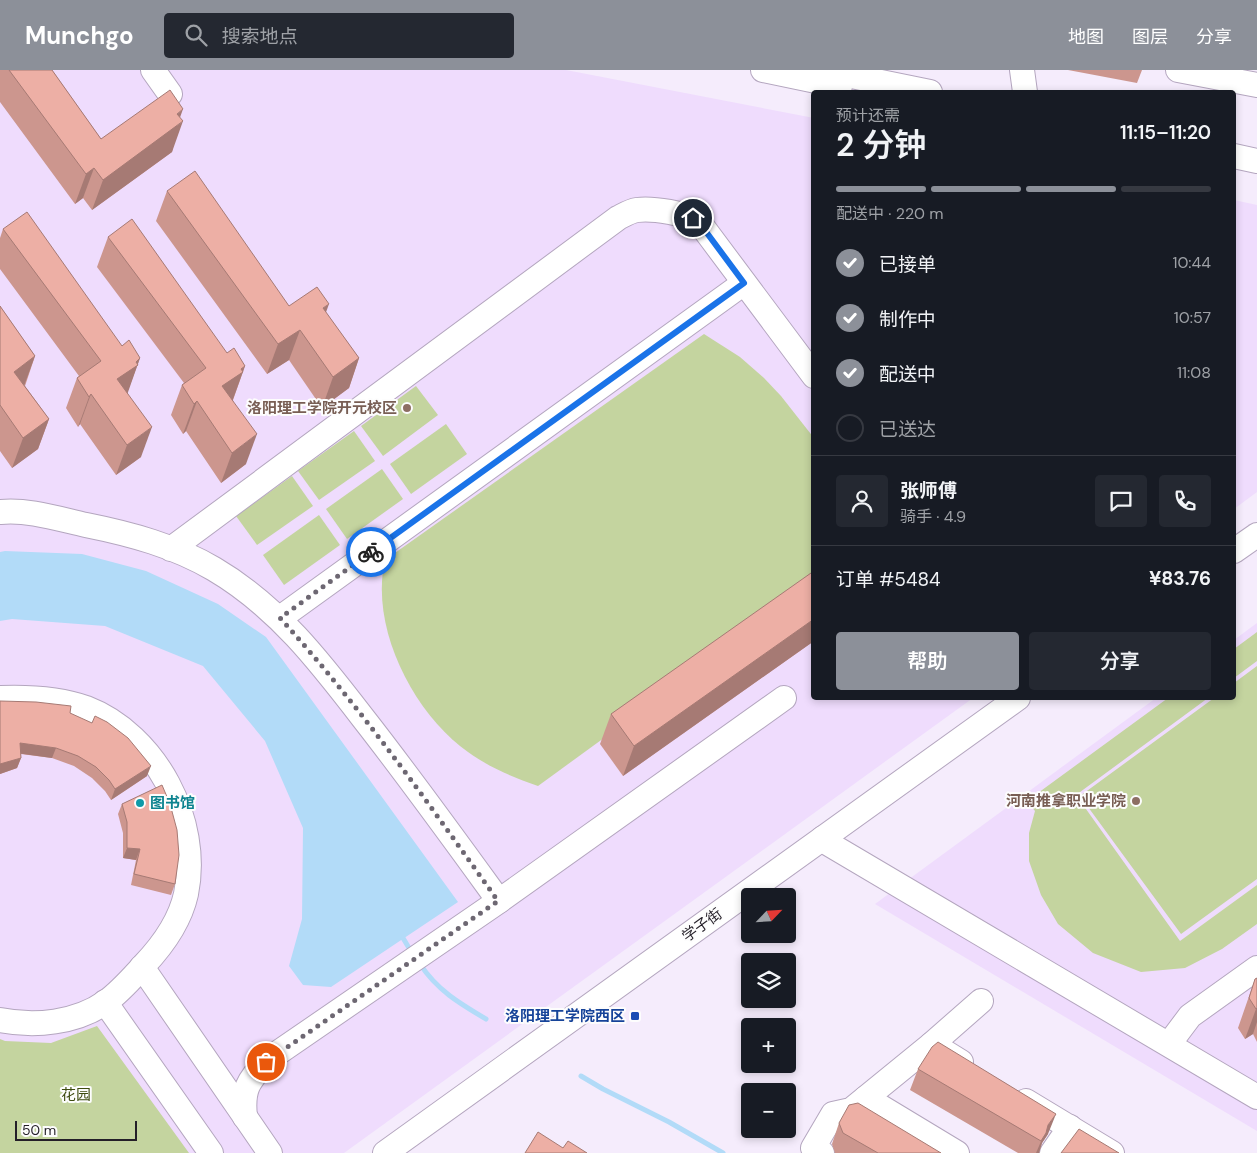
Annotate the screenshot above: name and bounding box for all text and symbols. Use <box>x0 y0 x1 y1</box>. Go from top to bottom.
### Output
search box <box>164 13 514 58</box>
text: Munchgo <box>25 20 134 51</box>
icon: search <box>182 21 210 49</box>
text: 搜索地点 <box>222 24 298 49</box>
text: 地图 <box>1068 25 1104 49</box>
text: 图层 <box>1132 25 1168 49</box>
text: 分享 <box>1196 25 1232 49</box>
text: 预计还需 <box>836 105 900 126</box>
text: 11:15–11:20 <box>1120 120 1211 145</box>
text: 2 分钟 <box>836 124 926 166</box>
pin <box>672 197 714 239</box>
text: 配送中 · 220 m <box>836 203 943 224</box>
icon: home <box>679 204 707 232</box>
icon: check <box>836 249 864 277</box>
text: 已接单 <box>879 252 936 277</box>
text: 10:44 <box>1172 252 1211 273</box>
icon: check <box>836 304 864 332</box>
text: 制作中 <box>879 307 936 332</box>
text: 10:57 <box>1174 307 1211 328</box>
icon: check <box>836 359 864 387</box>
text: 配送中 <box>879 362 936 387</box>
text: 11:08 <box>1177 362 1211 383</box>
place label: 洛阳理工学院开元校区 <box>247 398 397 418</box>
marker: 洛阳理工学院开元校区 <box>401 402 413 414</box>
text: 已送达 <box>879 417 936 442</box>
button: person <box>836 475 888 527</box>
button: chat <box>1095 475 1147 527</box>
button: phone <box>1159 475 1211 527</box>
text: 张师傅 <box>900 478 957 503</box>
text: 骑手 · 4.9 <box>900 506 966 527</box>
courier <box>346 527 396 577</box>
icon: bike <box>357 538 385 566</box>
text: ¥83.76 <box>1149 566 1211 591</box>
text: 订单 #5484 <box>836 567 941 592</box>
button: 帮助 <box>836 632 1019 690</box>
button: 分享 <box>1029 632 1211 690</box>
place label: 河南推拿职业学院 <box>1006 791 1126 811</box>
place label: 图书馆 <box>150 793 195 813</box>
marker: 河南推拿职业学院 <box>1130 795 1142 807</box>
marker: 图书馆 <box>134 797 146 809</box>
north arrow <box>741 888 796 942</box>
map controls <box>741 888 796 1138</box>
street label: 学子街 <box>678 904 726 946</box>
button: layers <box>741 953 796 1008</box>
place label: 洛阳理工学院西区 <box>505 1006 625 1026</box>
marker: 洛阳理工学院西区 <box>629 1010 641 1022</box>
button: + <box>741 1018 796 1073</box>
pin <box>245 1041 287 1083</box>
icon: bag <box>252 1048 280 1076</box>
button: − <box>741 1083 796 1138</box>
park label: 花园 <box>61 1085 91 1105</box>
scale bar <box>15 1118 138 1141</box>
text: 50 m <box>22 1121 56 1139</box>

